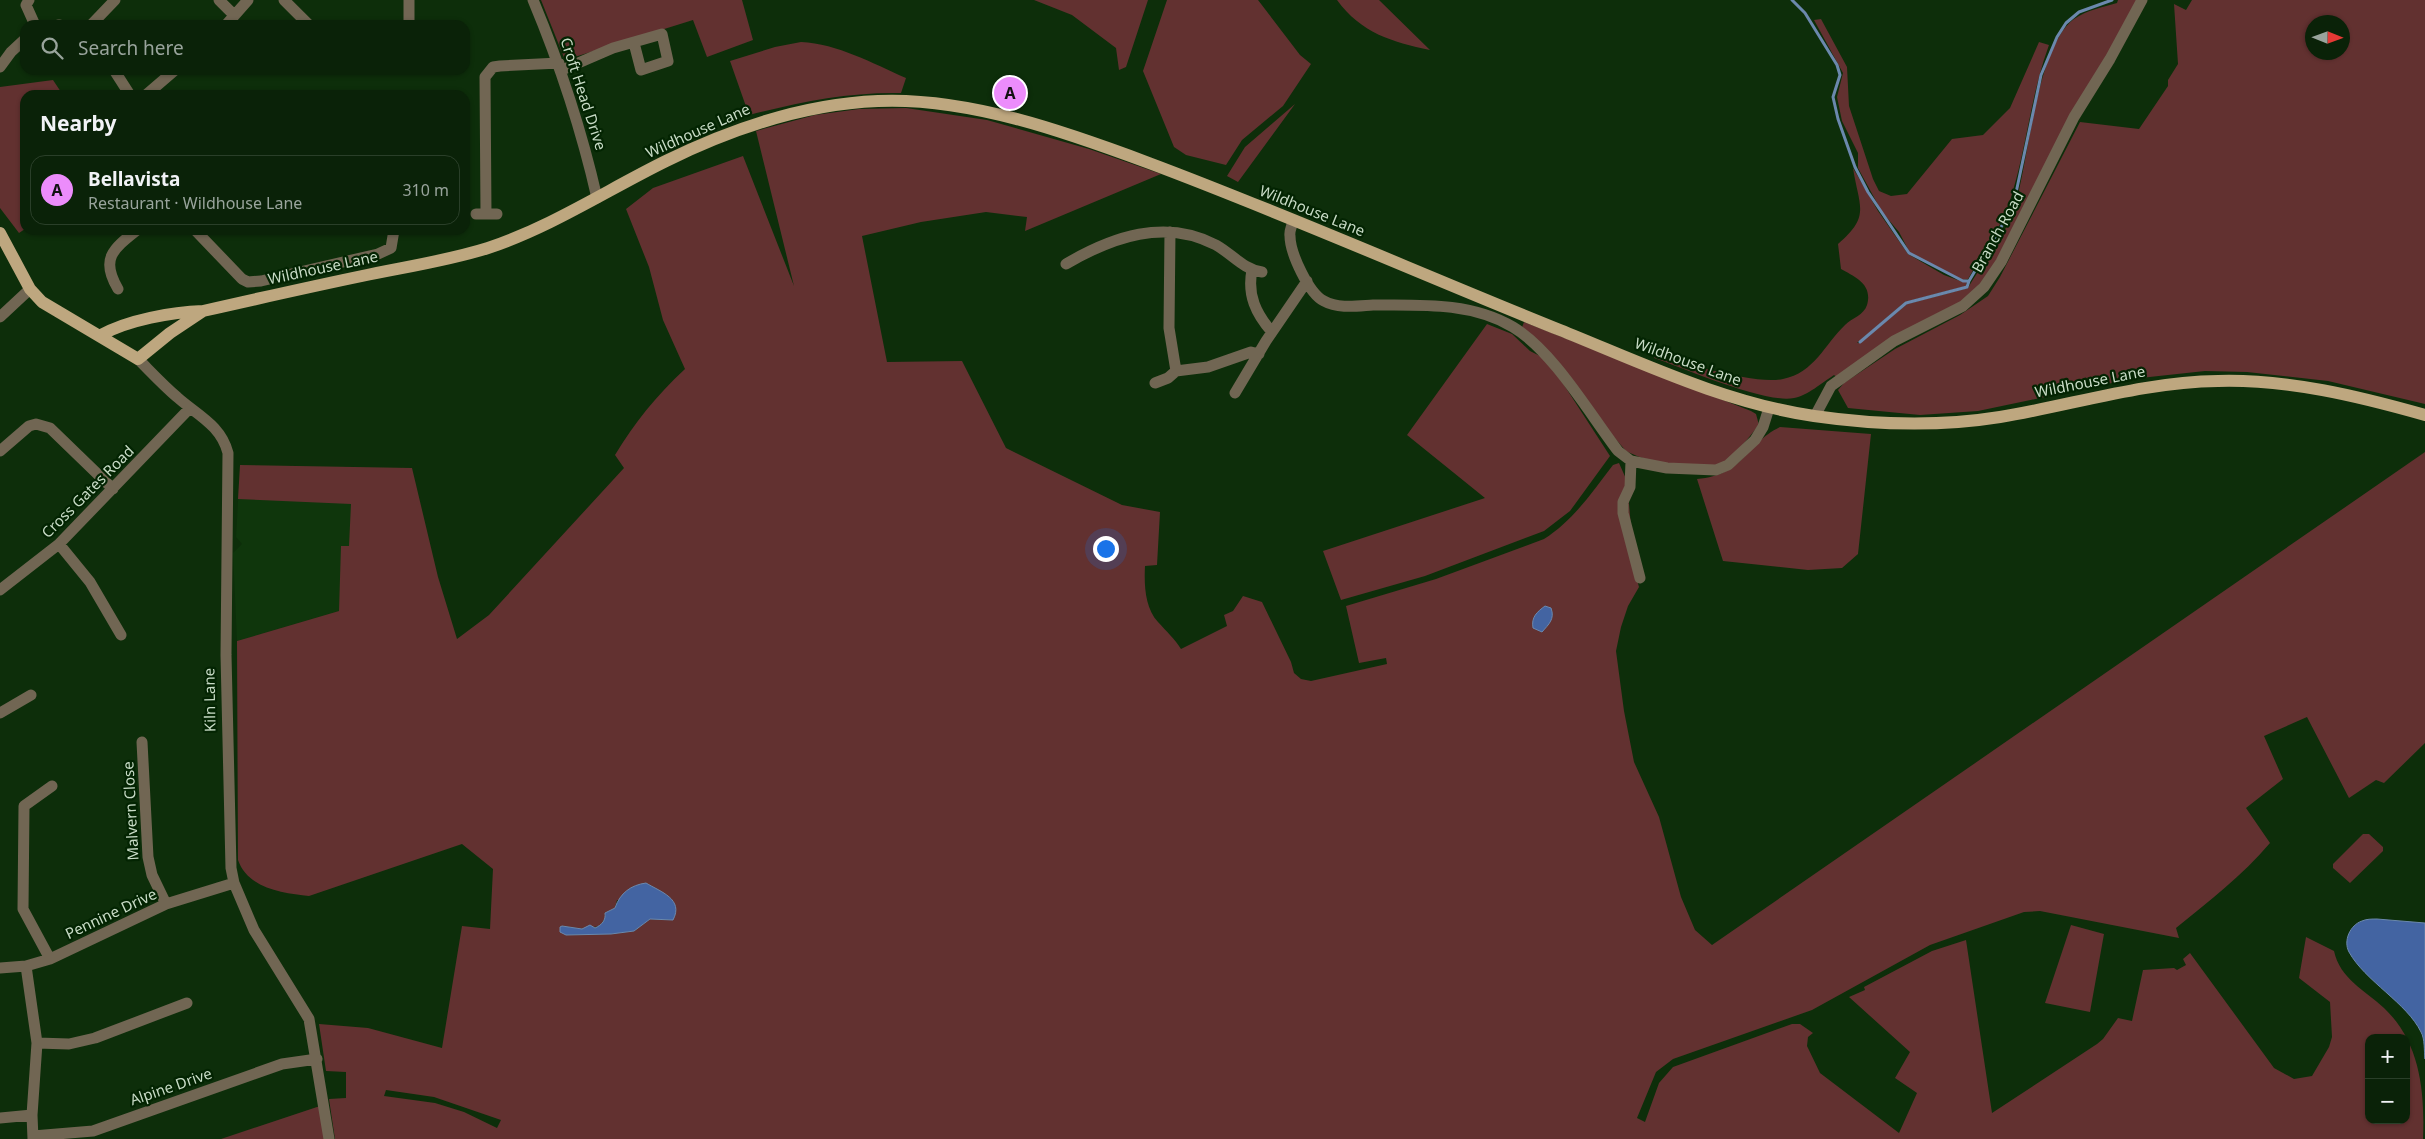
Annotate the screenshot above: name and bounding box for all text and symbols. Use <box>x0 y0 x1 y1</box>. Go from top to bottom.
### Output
north arrow <box>2305 15 2350 60</box>
search box <box>20 20 470 75</box>
icon: search <box>38 34 66 62</box>
text: Search here <box>78 35 184 61</box>
street label: Croft Head Drive <box>556 35 612 152</box>
pin: A <box>994 74 1026 112</box>
street label: Wildhouse Lane <box>642 98 753 162</box>
text: Nearby <box>40 109 116 137</box>
text: Bellavista <box>88 166 180 192</box>
text: A <box>51 179 63 201</box>
text: 310 m <box>402 179 449 201</box>
street label: Wildhouse Lane <box>1257 180 1368 240</box>
street label: Branch Road <box>1967 187 2028 276</box>
text: Restaurant · Wildhouse Lane <box>88 192 302 214</box>
street label: Wildhouse Lane <box>266 246 380 288</box>
street label: Wildhouse Lane <box>1632 332 1744 390</box>
street label: Wildhouse Lane <box>2033 361 2147 402</box>
street label: Cross Gates Road <box>37 441 138 542</box>
your location <box>1093 536 1119 562</box>
street label: Kiln Lane <box>198 668 220 732</box>
street label: Malvern Close <box>117 761 143 861</box>
street label: Pennine Drive <box>62 883 160 943</box>
map controls <box>2365 1034 2410 1124</box>
button: + <box>2365 1034 2410 1079</box>
street label: Alpine Drive <box>127 1063 214 1109</box>
button: − <box>2365 1079 2410 1124</box>

